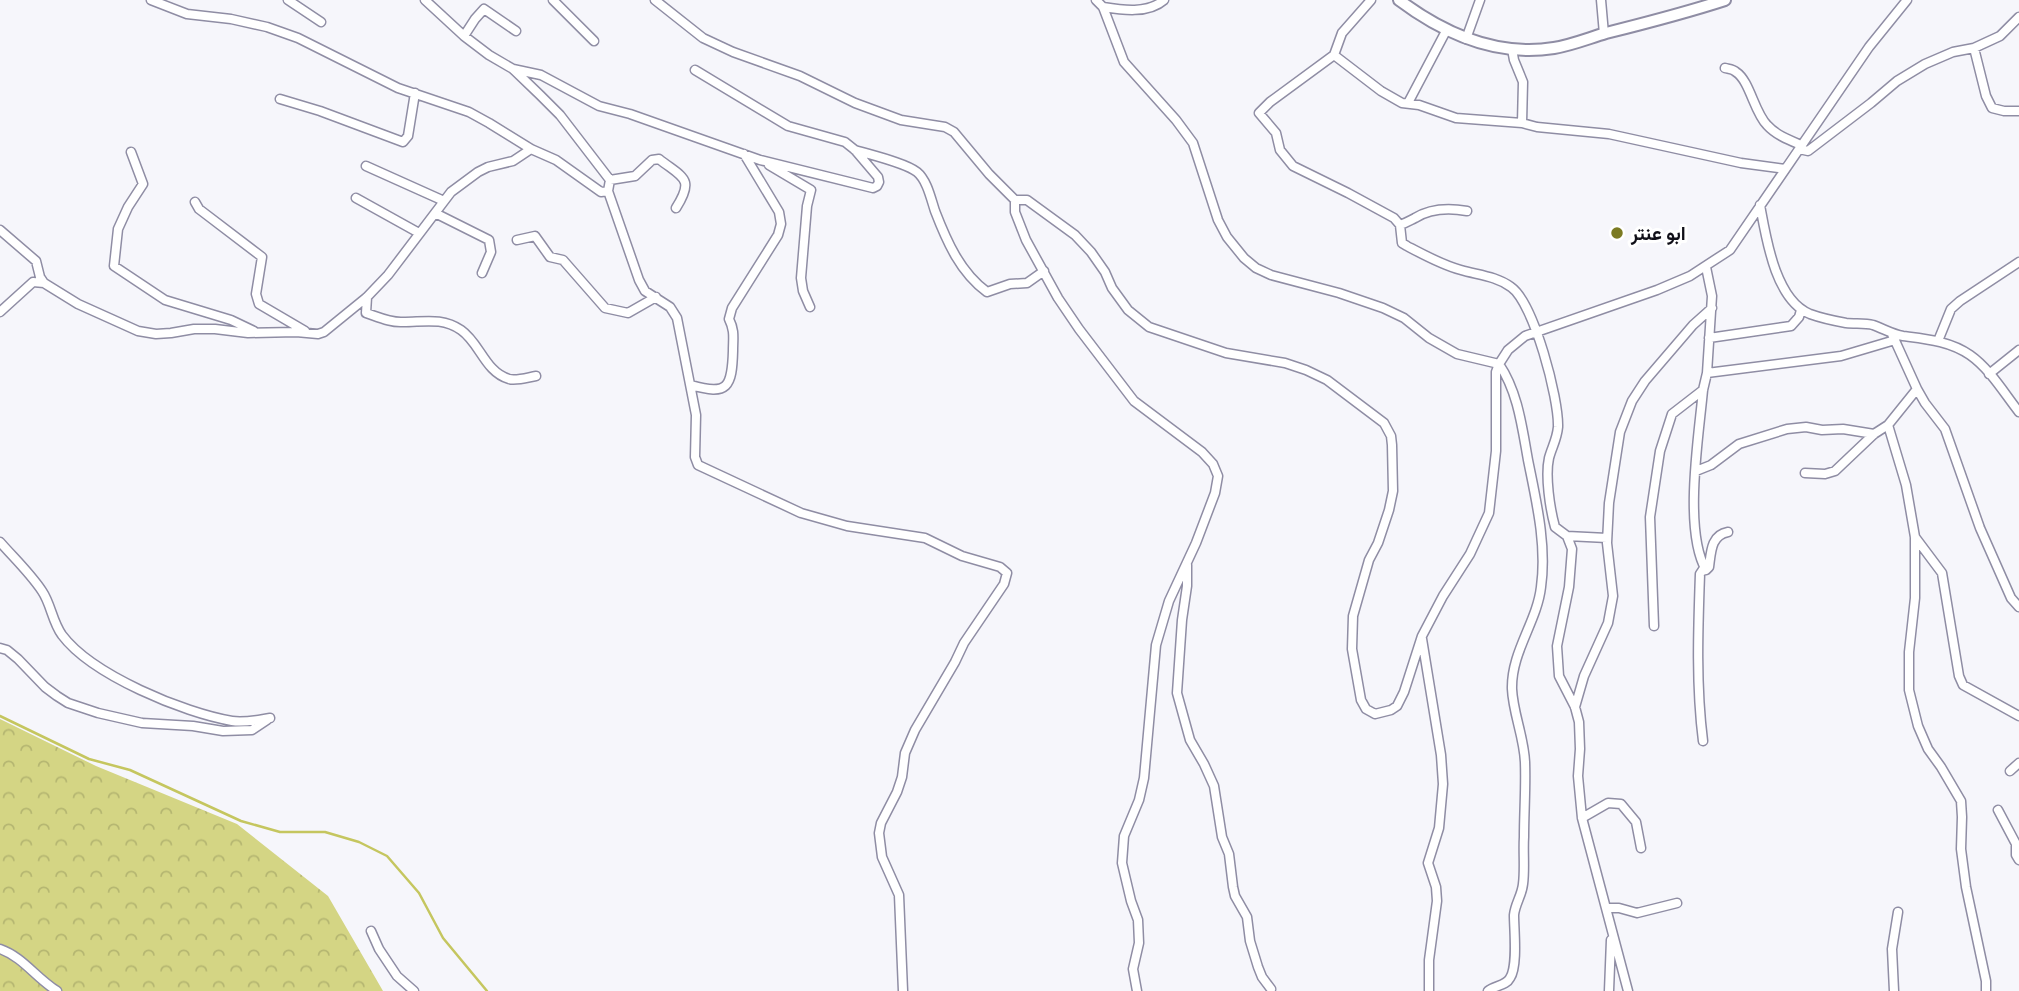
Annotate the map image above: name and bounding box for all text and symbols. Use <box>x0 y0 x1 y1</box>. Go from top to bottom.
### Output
place label: ابو عنتر <box>1630 222 1686 246</box>
marker: ابو عنتر <box>1609 225 1625 241</box>

